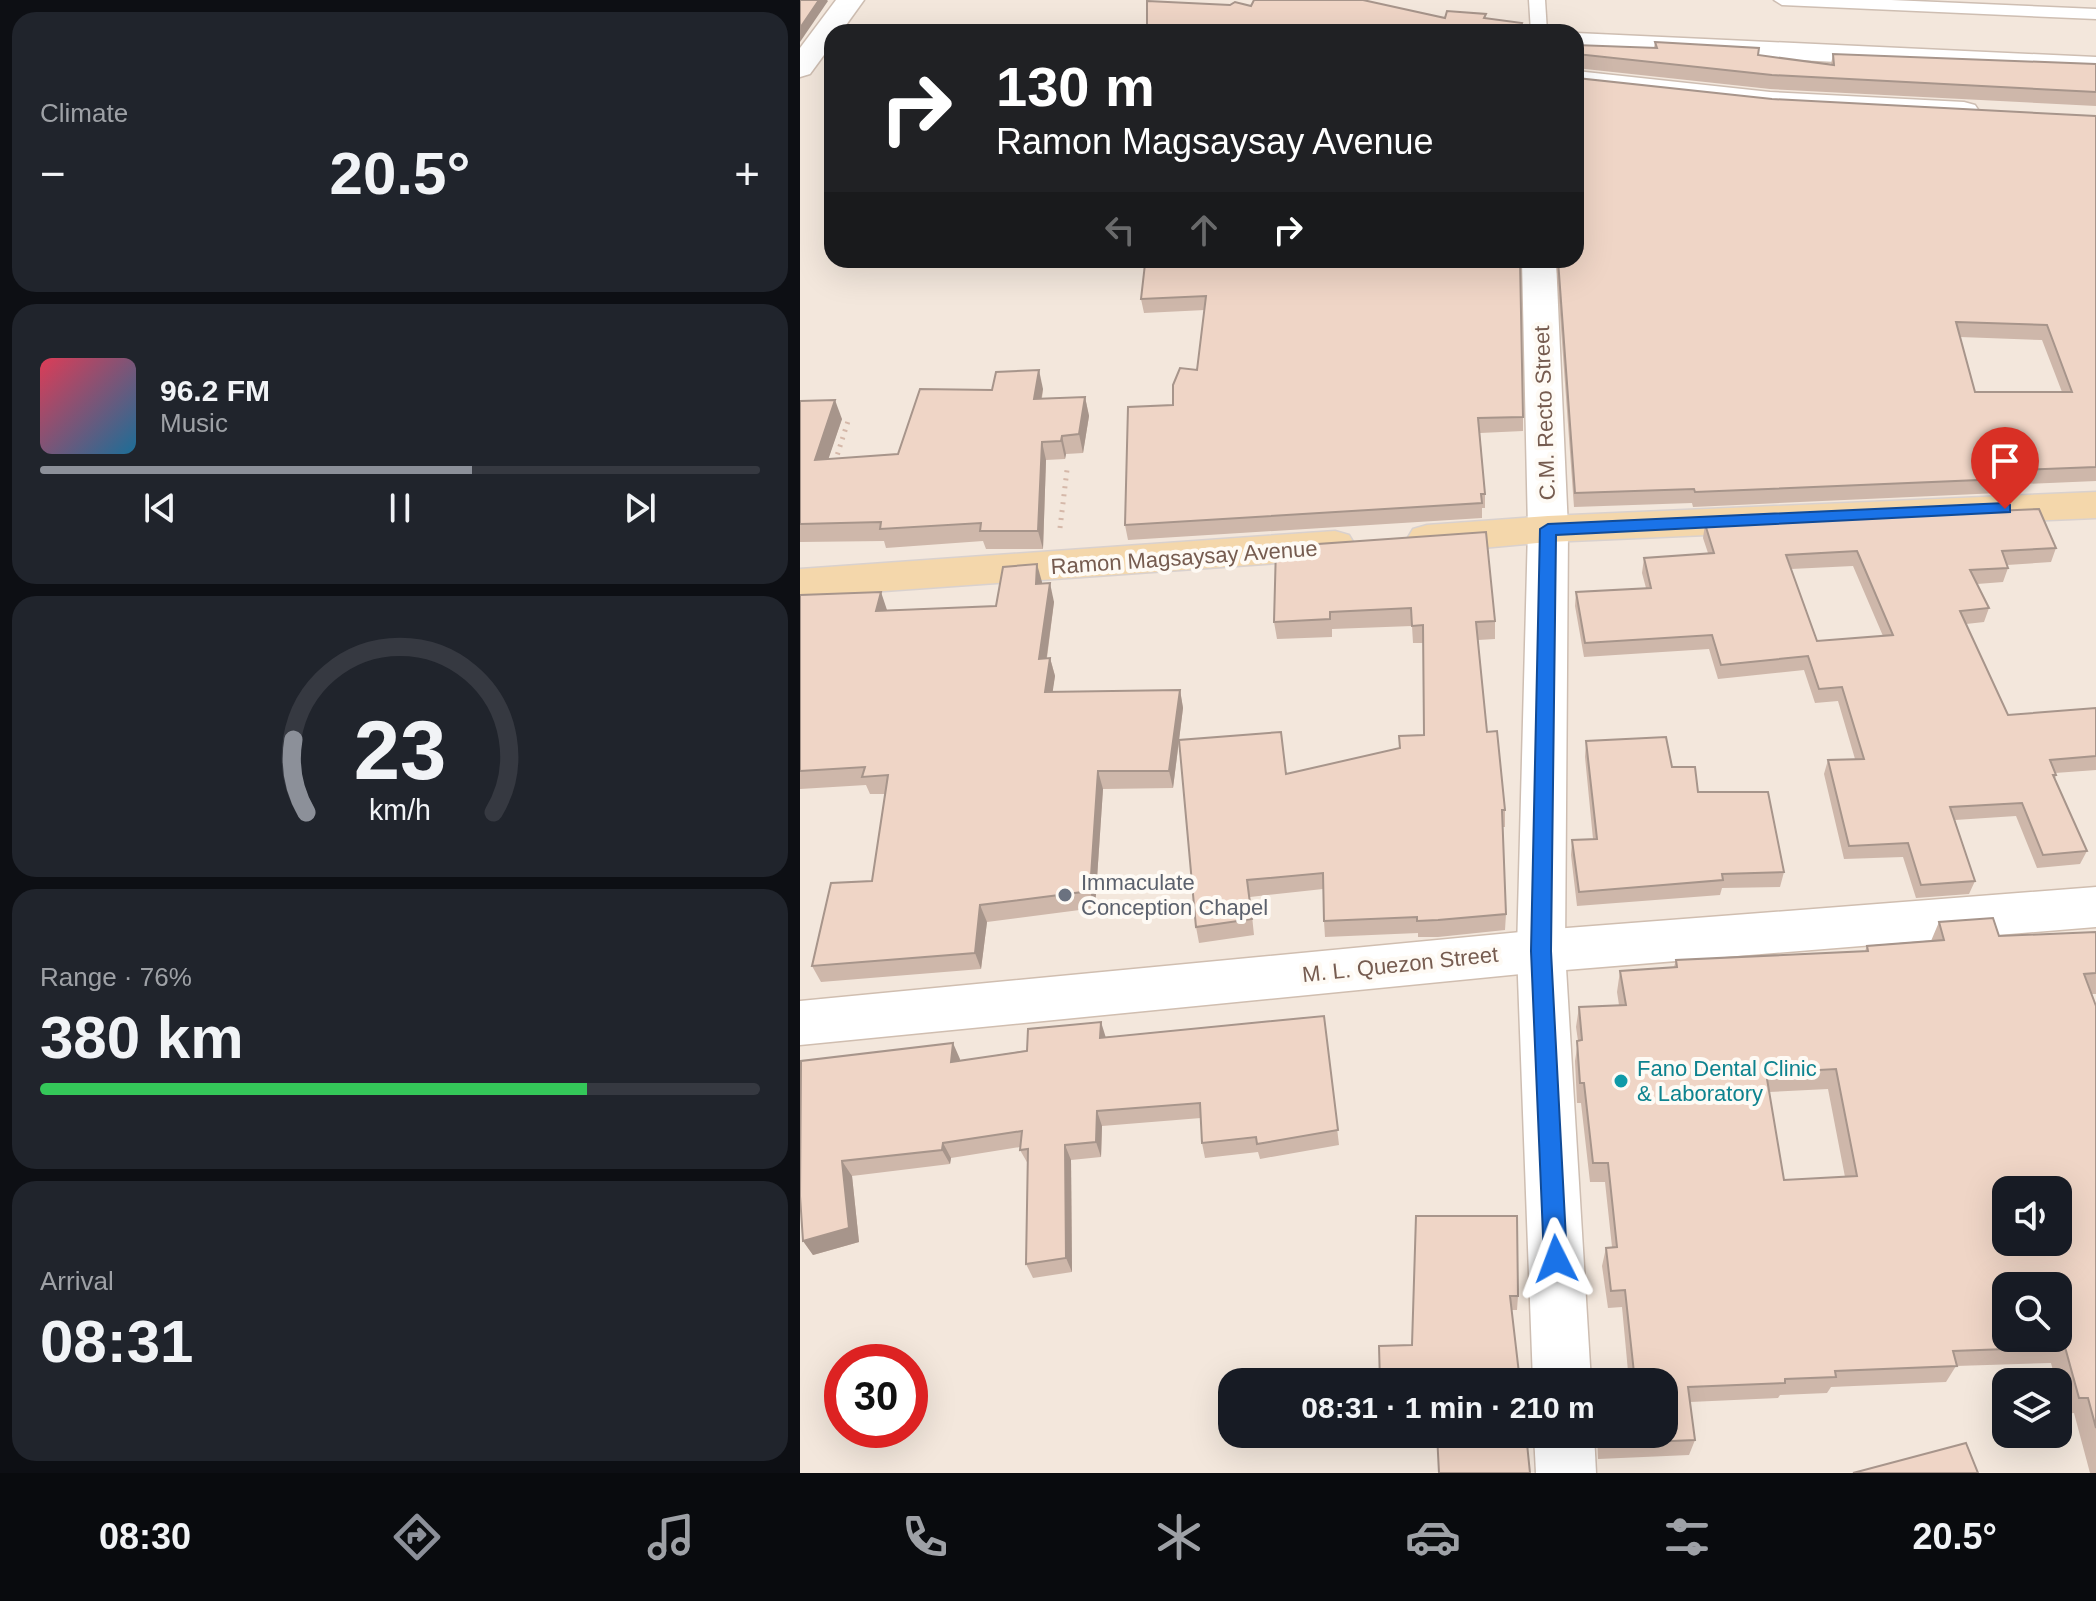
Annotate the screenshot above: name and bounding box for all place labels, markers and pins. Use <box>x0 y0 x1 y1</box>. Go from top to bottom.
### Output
pin <box>1971 427 2039 509</box>
place label: Immaculate Conception Chapel <box>1081 870 1268 920</box>
marker: Immaculate Conception Chapel <box>1056 886 1074 904</box>
place label: Fano Dental Clinic & Laboratory <box>1637 1056 1817 1106</box>
marker: Fano Dental Clinic & Laboratory <box>1612 1072 1630 1090</box>

